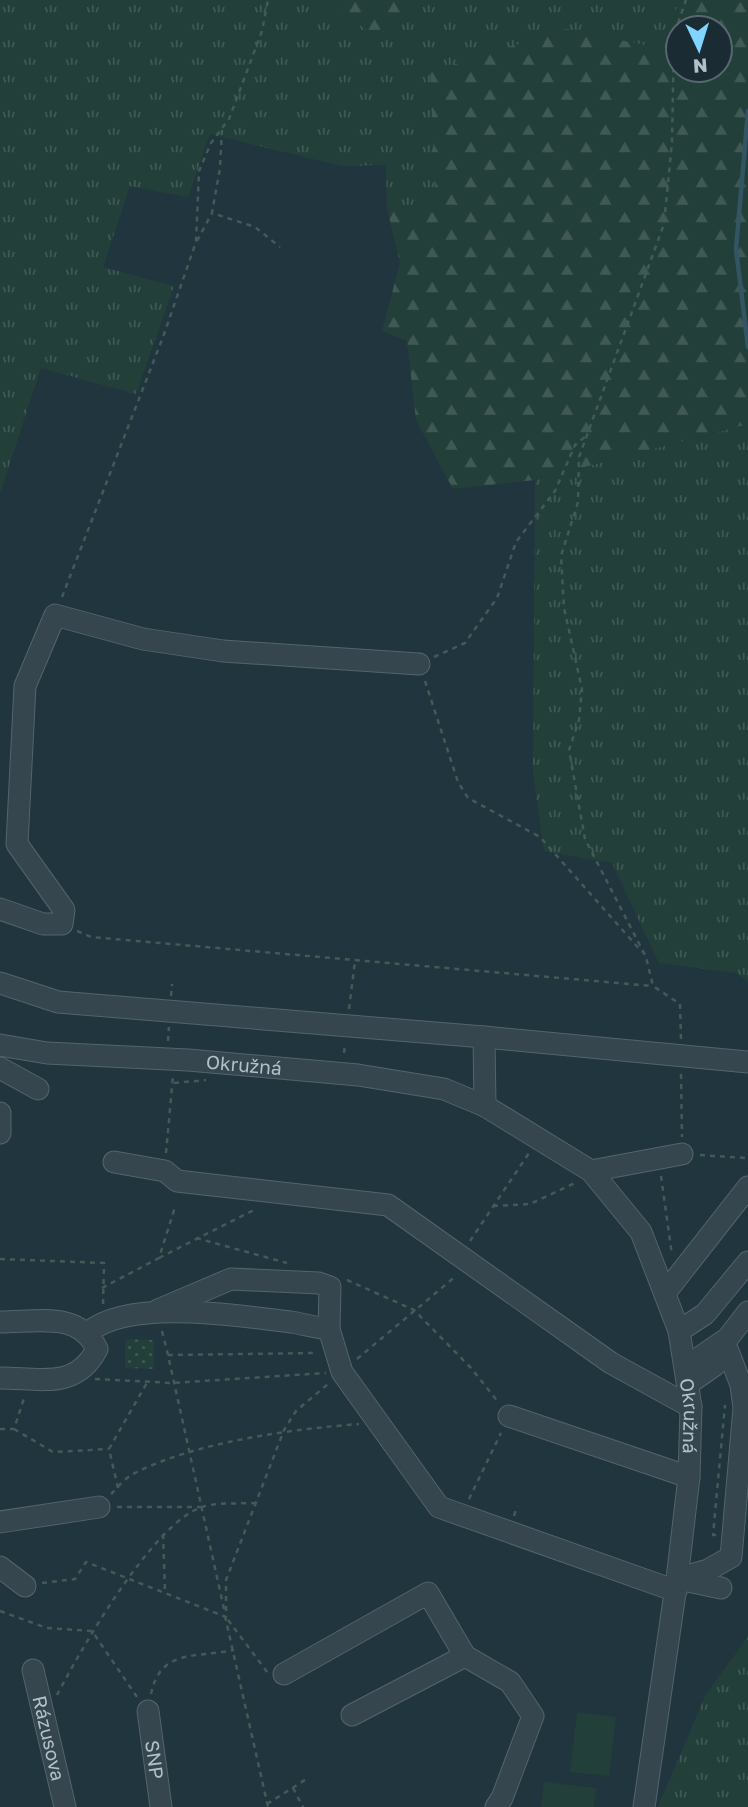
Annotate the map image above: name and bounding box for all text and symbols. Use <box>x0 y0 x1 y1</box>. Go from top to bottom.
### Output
north arrow <box>664 14 734 84</box>
text: N <box>692 54 708 78</box>
street label: Okružná <box>205 1050 283 1079</box>
street label: Okružná <box>676 1376 703 1454</box>
street label: Rázusova <box>28 1693 70 1783</box>
street label: SNP <box>141 1739 169 1780</box>

